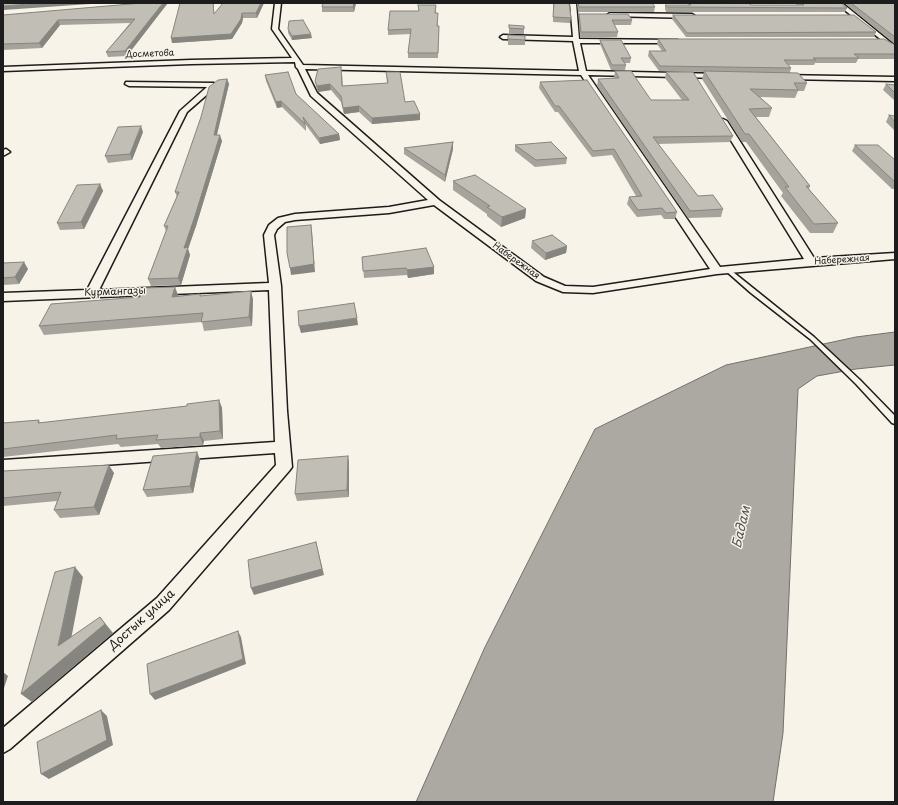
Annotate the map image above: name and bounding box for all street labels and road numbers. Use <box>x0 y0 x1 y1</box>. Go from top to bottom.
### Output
street label: Досметова <box>125 48 175 60</box>
street label: Набережная <box>490 240 542 282</box>
street label: Набережная <box>814 253 870 267</box>
street label: Курмангазы <box>84 285 146 299</box>
street label: Достык улица <box>106 587 178 653</box>

